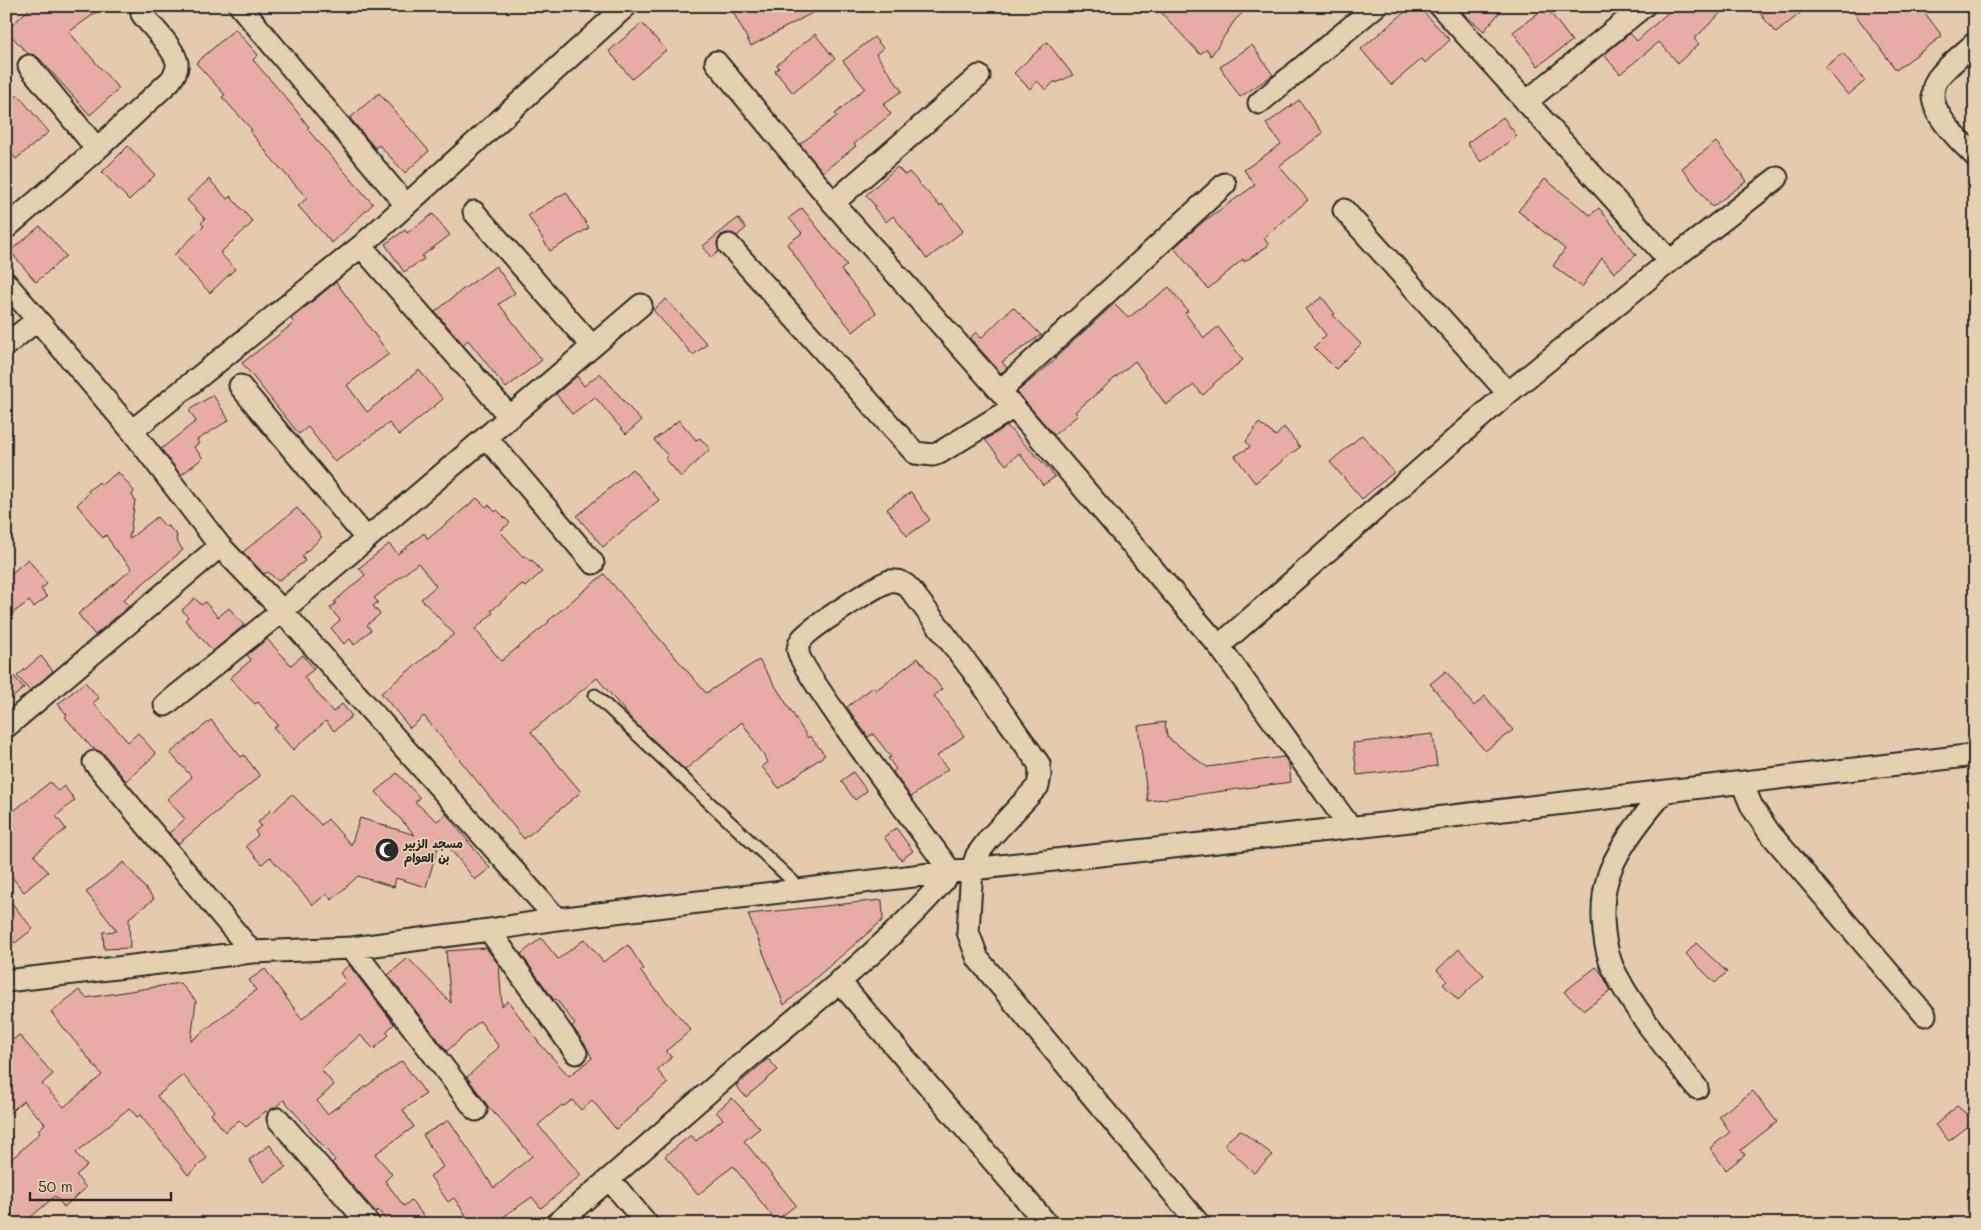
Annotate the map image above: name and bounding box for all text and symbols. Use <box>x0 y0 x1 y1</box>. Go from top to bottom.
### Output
place label: مسجد الزبير بن العوام <box>403 835 463 867</box>
mosque icon: مسجد الزبير بن العوام <box>374 837 400 863</box>
scale bar <box>30 1170 171 1202</box>
text: 50 m <box>38 1176 73 1196</box>

